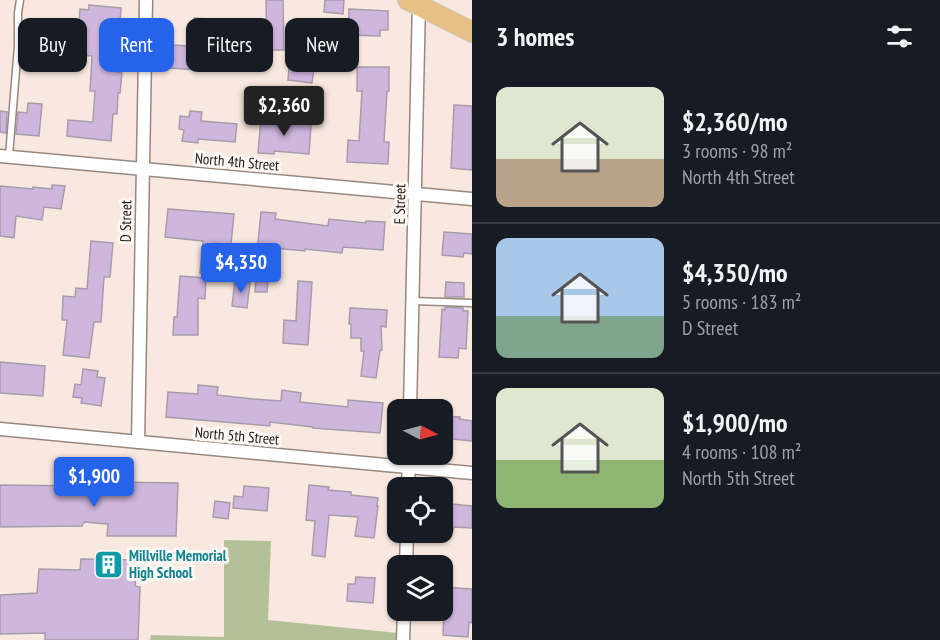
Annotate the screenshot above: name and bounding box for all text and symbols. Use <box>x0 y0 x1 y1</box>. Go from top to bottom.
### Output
chip: Buy <box>18 18 87 72</box>
chip: Rent <box>99 18 174 72</box>
chip: Filters <box>186 18 273 72</box>
chip: New <box>285 18 359 72</box>
text: 3 homes <box>496 20 574 53</box>
icon: filters <box>883 20 916 53</box>
pin: $2,360 <box>235 86 333 137</box>
text: $2,360 <box>258 92 310 118</box>
text: $2,360/mo <box>682 105 788 138</box>
icon: home <box>544 111 616 183</box>
text: 3 rooms · 98 m² <box>682 138 792 164</box>
street label: North 4th Street <box>194 148 280 175</box>
text: North 4th Street <box>682 164 795 190</box>
street label: E Street <box>390 183 409 224</box>
street label: D Street <box>116 200 135 242</box>
pin: $4,350 <box>192 243 290 294</box>
text: $4,350 <box>215 249 267 275</box>
text: $4,350/mo <box>682 256 788 289</box>
icon: home <box>544 262 616 334</box>
text: 5 rooms · 183 m² <box>682 289 801 315</box>
text: D Street <box>682 315 738 341</box>
north arrow <box>387 399 453 465</box>
map controls <box>387 399 453 621</box>
text: $1,900/mo <box>682 406 788 439</box>
icon: home <box>544 412 616 484</box>
street label: North 5th Street <box>194 422 280 449</box>
text: 4 rooms · 108 m² <box>682 439 801 465</box>
pin: $1,900 <box>45 457 143 508</box>
text: $1,900 <box>68 463 120 489</box>
text: North 5th Street <box>682 465 795 491</box>
button: locate <box>387 477 453 543</box>
place label: Millville Memorial High School <box>129 546 227 582</box>
building icon: Millville Memorial High School <box>92 549 124 581</box>
button: layers <box>387 555 453 621</box>

